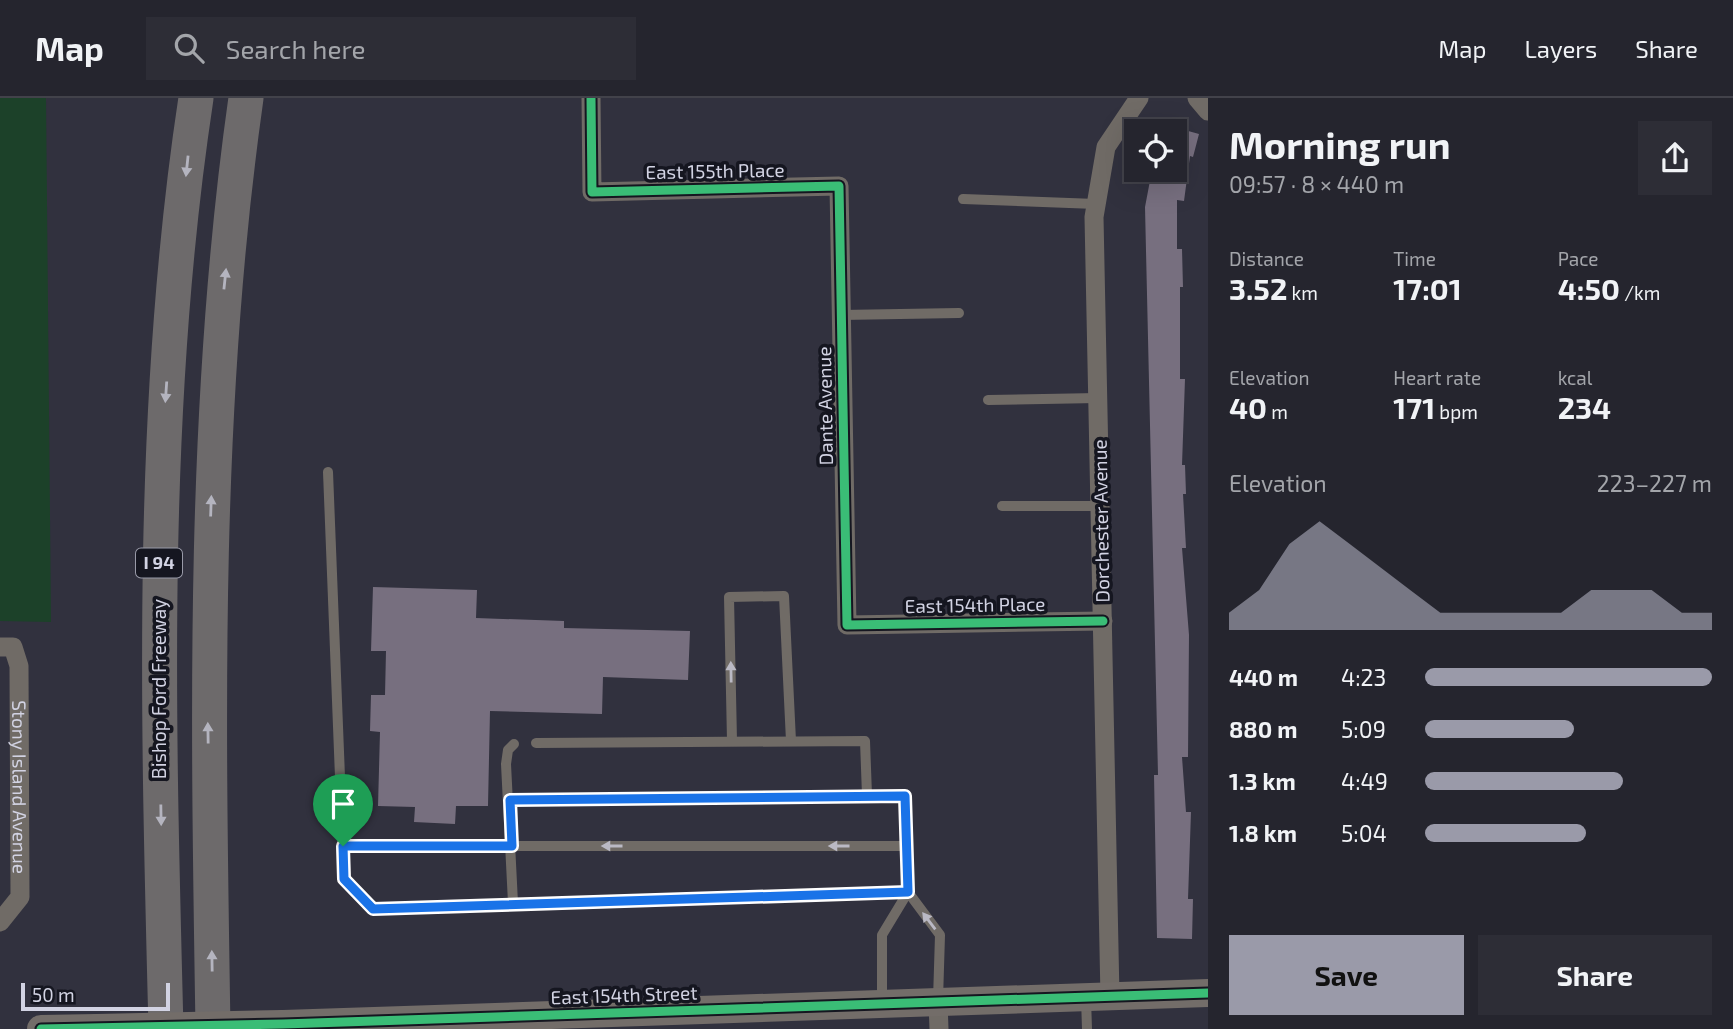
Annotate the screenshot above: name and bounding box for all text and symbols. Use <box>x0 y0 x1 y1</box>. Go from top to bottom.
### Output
search box <box>146 17 636 80</box>
text: Map <box>35 28 104 68</box>
icon: search <box>170 29 208 67</box>
text: Search here <box>226 33 365 64</box>
text: Map <box>1438 34 1486 63</box>
text: Layers <box>1524 34 1597 63</box>
text: Share <box>1635 34 1698 63</box>
map controls <box>1124 119 1187 182</box>
button: locate <box>1124 119 1187 182</box>
text: Morning run <box>1229 121 1450 167</box>
button: share <box>1638 121 1712 195</box>
one-way arrow <box>181 155 192 177</box>
street label: East 155th Place <box>645 158 785 183</box>
text: 09:57 · 8 × 440 m <box>1229 170 1404 198</box>
text: Distance <box>1229 247 1304 270</box>
text: Time <box>1393 247 1436 270</box>
text: Pace <box>1558 247 1599 270</box>
one-way arrow <box>220 268 231 290</box>
text: 3.52 <box>1229 270 1287 306</box>
text: 17:01 <box>1393 270 1462 306</box>
text: 4:50 <box>1558 270 1620 306</box>
text: km <box>1287 281 1318 304</box>
text: /km <box>1620 281 1660 304</box>
street label: Dante Avenue <box>812 346 837 466</box>
text: Elevation <box>1229 366 1310 389</box>
text: Heart rate <box>1393 366 1481 389</box>
text: kcal <box>1558 366 1592 389</box>
one-way arrow <box>160 381 171 403</box>
text: 40 <box>1229 389 1267 425</box>
text: 171 <box>1393 389 1435 425</box>
text: 234 <box>1558 389 1611 425</box>
text: m <box>1267 400 1288 423</box>
text: bpm <box>1435 400 1478 423</box>
street label: Dorchester Avenue <box>1088 439 1113 603</box>
text: Elevation <box>1229 469 1327 497</box>
text: 223–227 m <box>1597 469 1712 497</box>
one-way arrow <box>205 495 216 517</box>
road number: I 94 <box>136 548 182 578</box>
street label: East 154th Place <box>904 592 1046 617</box>
street label: Bishop Ford Freeway <box>147 599 170 779</box>
one-way arrow <box>725 661 736 683</box>
text: 440 m <box>1229 663 1298 691</box>
text: 4:23 <box>1341 663 1386 691</box>
street label: Stony Island Avenue <box>8 700 32 874</box>
text: 880 m <box>1229 715 1297 743</box>
text: 5:09 <box>1341 715 1386 743</box>
one-way arrow <box>202 722 214 744</box>
text: 1.3 km <box>1229 767 1296 795</box>
text: 4:49 <box>1341 767 1388 795</box>
pin <box>313 774 373 846</box>
icon: arrive <box>324 785 362 823</box>
one-way arrow <box>155 805 166 827</box>
text: 1.8 km <box>1229 819 1297 847</box>
text: 5:04 <box>1341 819 1387 847</box>
one-way arrow <box>601 840 623 852</box>
one-way arrow <box>828 840 850 852</box>
one-way arrow <box>923 912 937 930</box>
button: Save <box>1229 935 1464 1015</box>
button: Share <box>1478 935 1712 1015</box>
one-way arrow <box>206 950 218 972</box>
scale bar <box>21 980 170 1012</box>
street label: East 154th Street <box>550 980 698 1009</box>
text: 50 m <box>32 983 75 1006</box>

